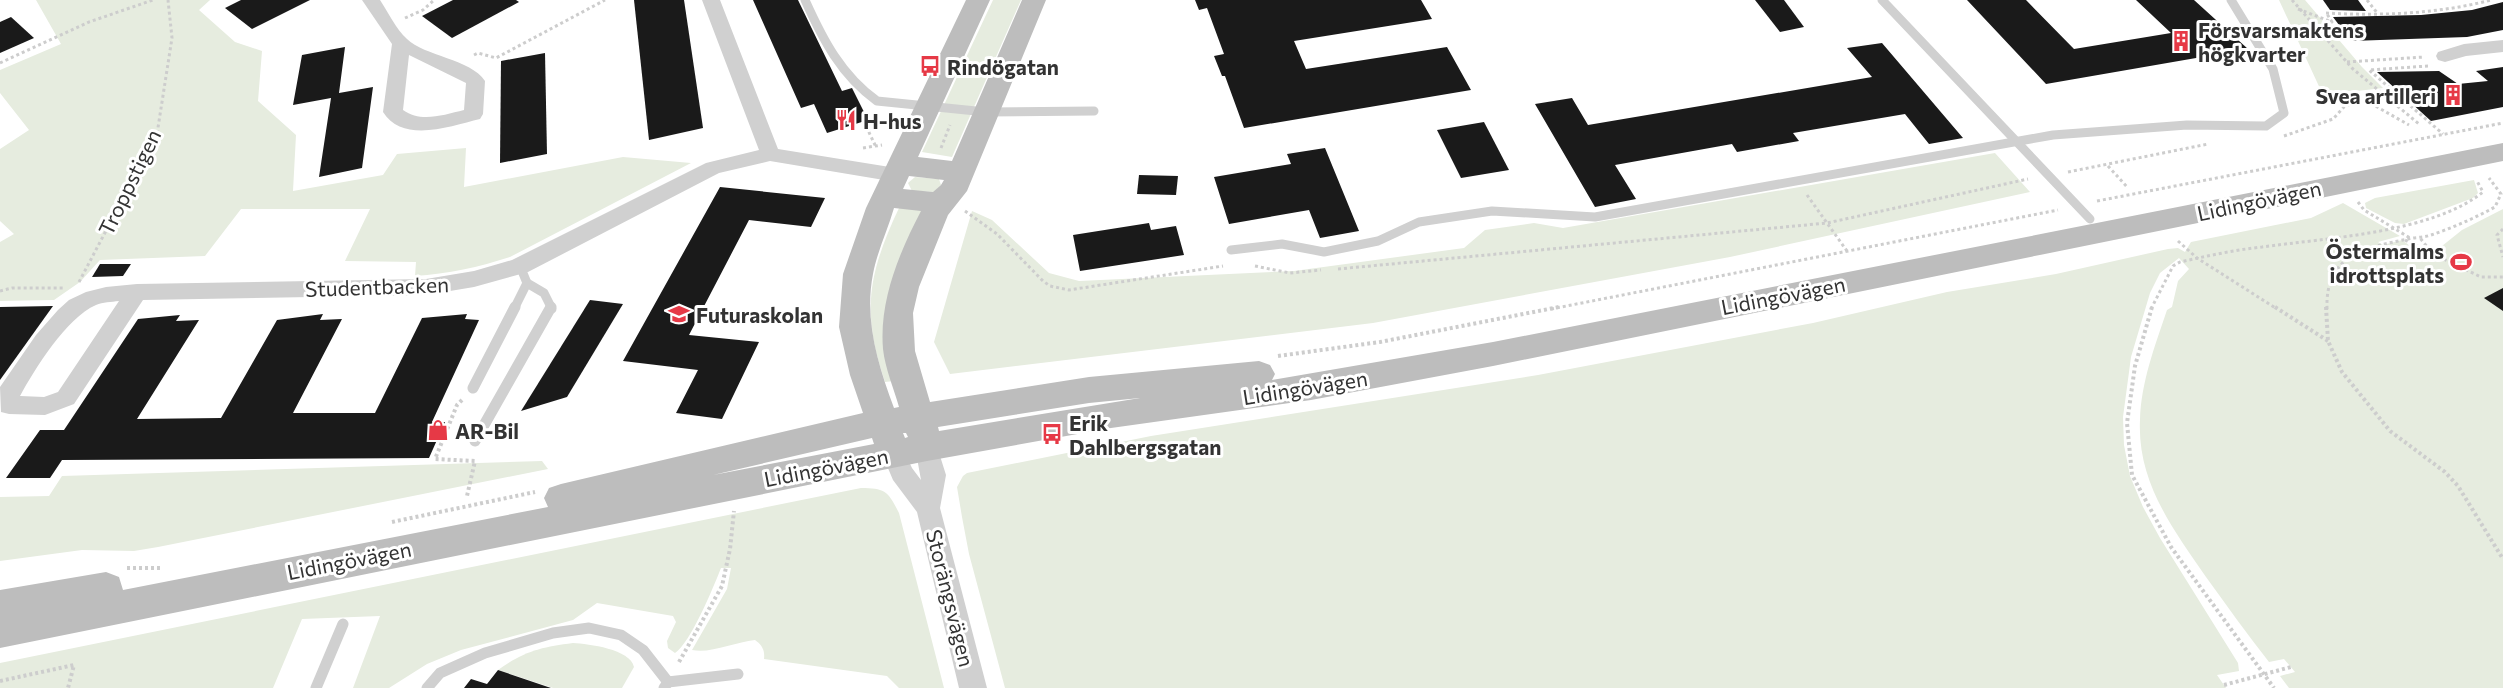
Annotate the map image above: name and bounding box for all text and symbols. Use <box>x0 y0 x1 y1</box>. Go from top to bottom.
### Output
place label: Försvarsmaktens högkvarter <box>2198 17 2364 66</box>
building icon: Försvarsmaktens högkvarter <box>2169 29 2193 53</box>
bus stop icon: Rindögatan <box>918 54 942 78</box>
place label: Rindögatan <box>947 54 1059 79</box>
place label: Svea artilleri <box>2315 83 2436 108</box>
building icon: Svea artilleri <box>2441 83 2465 107</box>
restaurant icon: H-hus <box>834 108 858 132</box>
place label: H-hus <box>863 108 922 133</box>
street label: Troppstigen <box>93 125 165 239</box>
street label: Lidingövägen <box>2195 175 2323 225</box>
place label: Östermalms idrottsplats <box>2326 238 2444 287</box>
sports icon: Östermalms idrottsplats <box>2449 250 2473 274</box>
street label: Studentbacken <box>305 271 449 301</box>
street label: Lidingövägen <box>1719 271 1847 319</box>
school or university icon: Futuraskolan <box>667 302 691 326</box>
place label: Futuraskolan <box>696 302 823 327</box>
street label: Lidingövägen <box>1241 365 1369 409</box>
place label: Erik Dahlbergsgatan <box>1069 410 1221 459</box>
shop icon: AR-Bil <box>426 418 450 442</box>
place label: AR-Bil <box>455 418 519 443</box>
bus stop icon: Erik Dahlbergsgatan <box>1040 422 1064 446</box>
street label: Lidingövägen <box>762 443 890 491</box>
street label: Storängsvägen <box>922 527 980 669</box>
street label: Lidingövägen <box>285 536 413 584</box>

